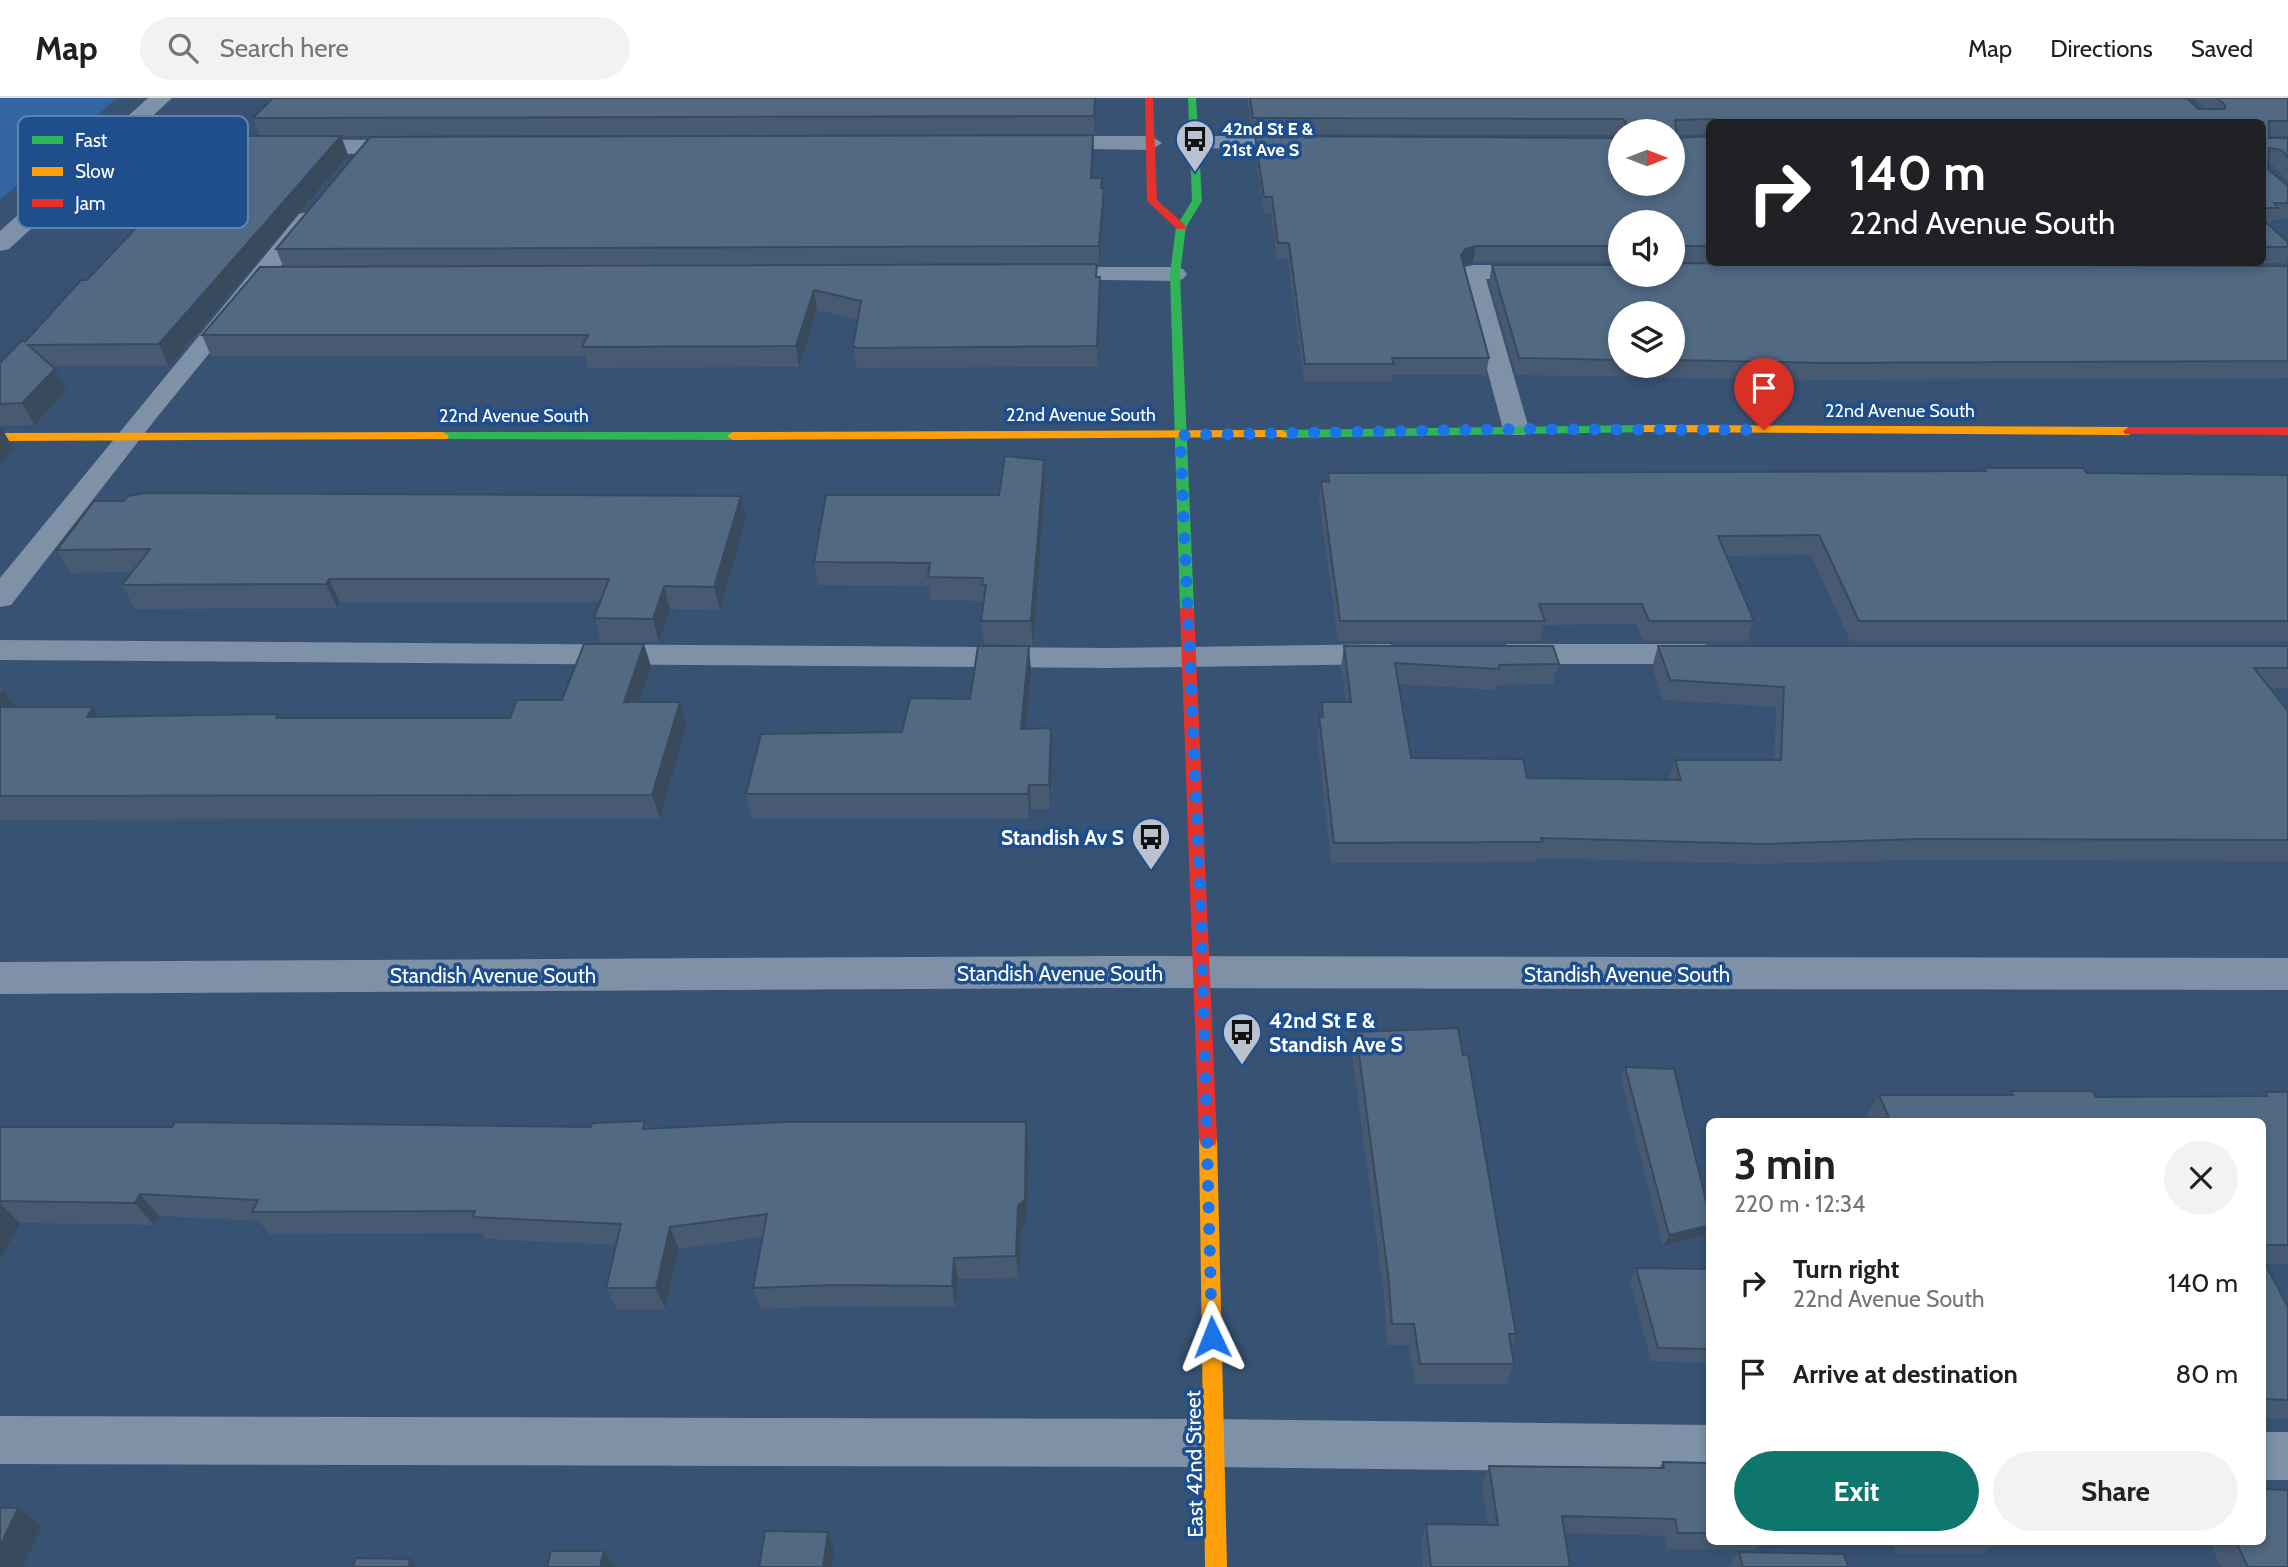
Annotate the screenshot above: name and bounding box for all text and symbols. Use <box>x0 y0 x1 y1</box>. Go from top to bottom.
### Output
search box <box>140 17 630 80</box>
text: Map <box>35 28 98 68</box>
icon: search <box>164 29 202 67</box>
text: Search here <box>220 32 349 64</box>
text: Map <box>1968 34 2012 63</box>
text: Directions <box>2050 34 2153 63</box>
text: Saved <box>2191 34 2253 63</box>
legend <box>18 116 248 228</box>
bus stop icon: 42nd St E & 21st Ave S <box>1174 118 1216 173</box>
place label: 42nd St E & 21st Ave S <box>1222 118 1314 161</box>
north arrow <box>1608 119 1685 196</box>
map controls <box>1608 119 1685 378</box>
text: Fast <box>75 129 108 152</box>
text: 140 m <box>1849 143 1986 202</box>
icon: right <box>1734 147 1825 238</box>
text: Slow <box>75 160 115 183</box>
text: Jam <box>74 192 105 215</box>
text: 22nd Avenue South <box>1849 203 2115 242</box>
button: sound <box>1608 210 1685 287</box>
button: layers <box>1608 301 1685 378</box>
pin <box>1734 358 1794 430</box>
icon: arrive <box>1745 369 1783 407</box>
street label: 22nd Avenue South <box>1825 400 1975 422</box>
street label: 22nd Avenue South <box>1006 404 1156 426</box>
street label: 22nd Avenue South <box>439 405 589 427</box>
bus stop icon: Standish Av S <box>1130 816 1172 871</box>
place label: Standish Av S <box>1001 825 1124 850</box>
street label: Standish Avenue South <box>957 961 1163 986</box>
street label: Standish Avenue South <box>1524 962 1730 987</box>
street label: Standish Avenue South <box>390 963 596 988</box>
place label: 42nd St E & Standish Ave S <box>1269 1008 1403 1057</box>
bus stop icon: 42nd St E & Standish Ave S <box>1221 1011 1263 1066</box>
text: 3 min <box>1734 1138 1836 1190</box>
button: close <box>2164 1141 2238 1215</box>
text: 220 m · 12:34 <box>1734 1190 1865 1218</box>
text: Turn right <box>1793 1253 1899 1285</box>
icon: right <box>1734 1264 1772 1302</box>
text: 140 m <box>2168 1267 2238 1299</box>
text: 22nd Avenue South <box>1793 1285 1984 1313</box>
position arrow <box>1175 1300 1249 1374</box>
icon: arrive <box>1734 1355 1772 1393</box>
text: Arrive at destination <box>1793 1358 2018 1390</box>
text: 80 m <box>2175 1358 2238 1390</box>
street label: East 42nd Street <box>1180 1390 1208 1538</box>
button: Exit <box>1734 1451 1979 1531</box>
button: Share <box>1993 1451 2238 1531</box>

